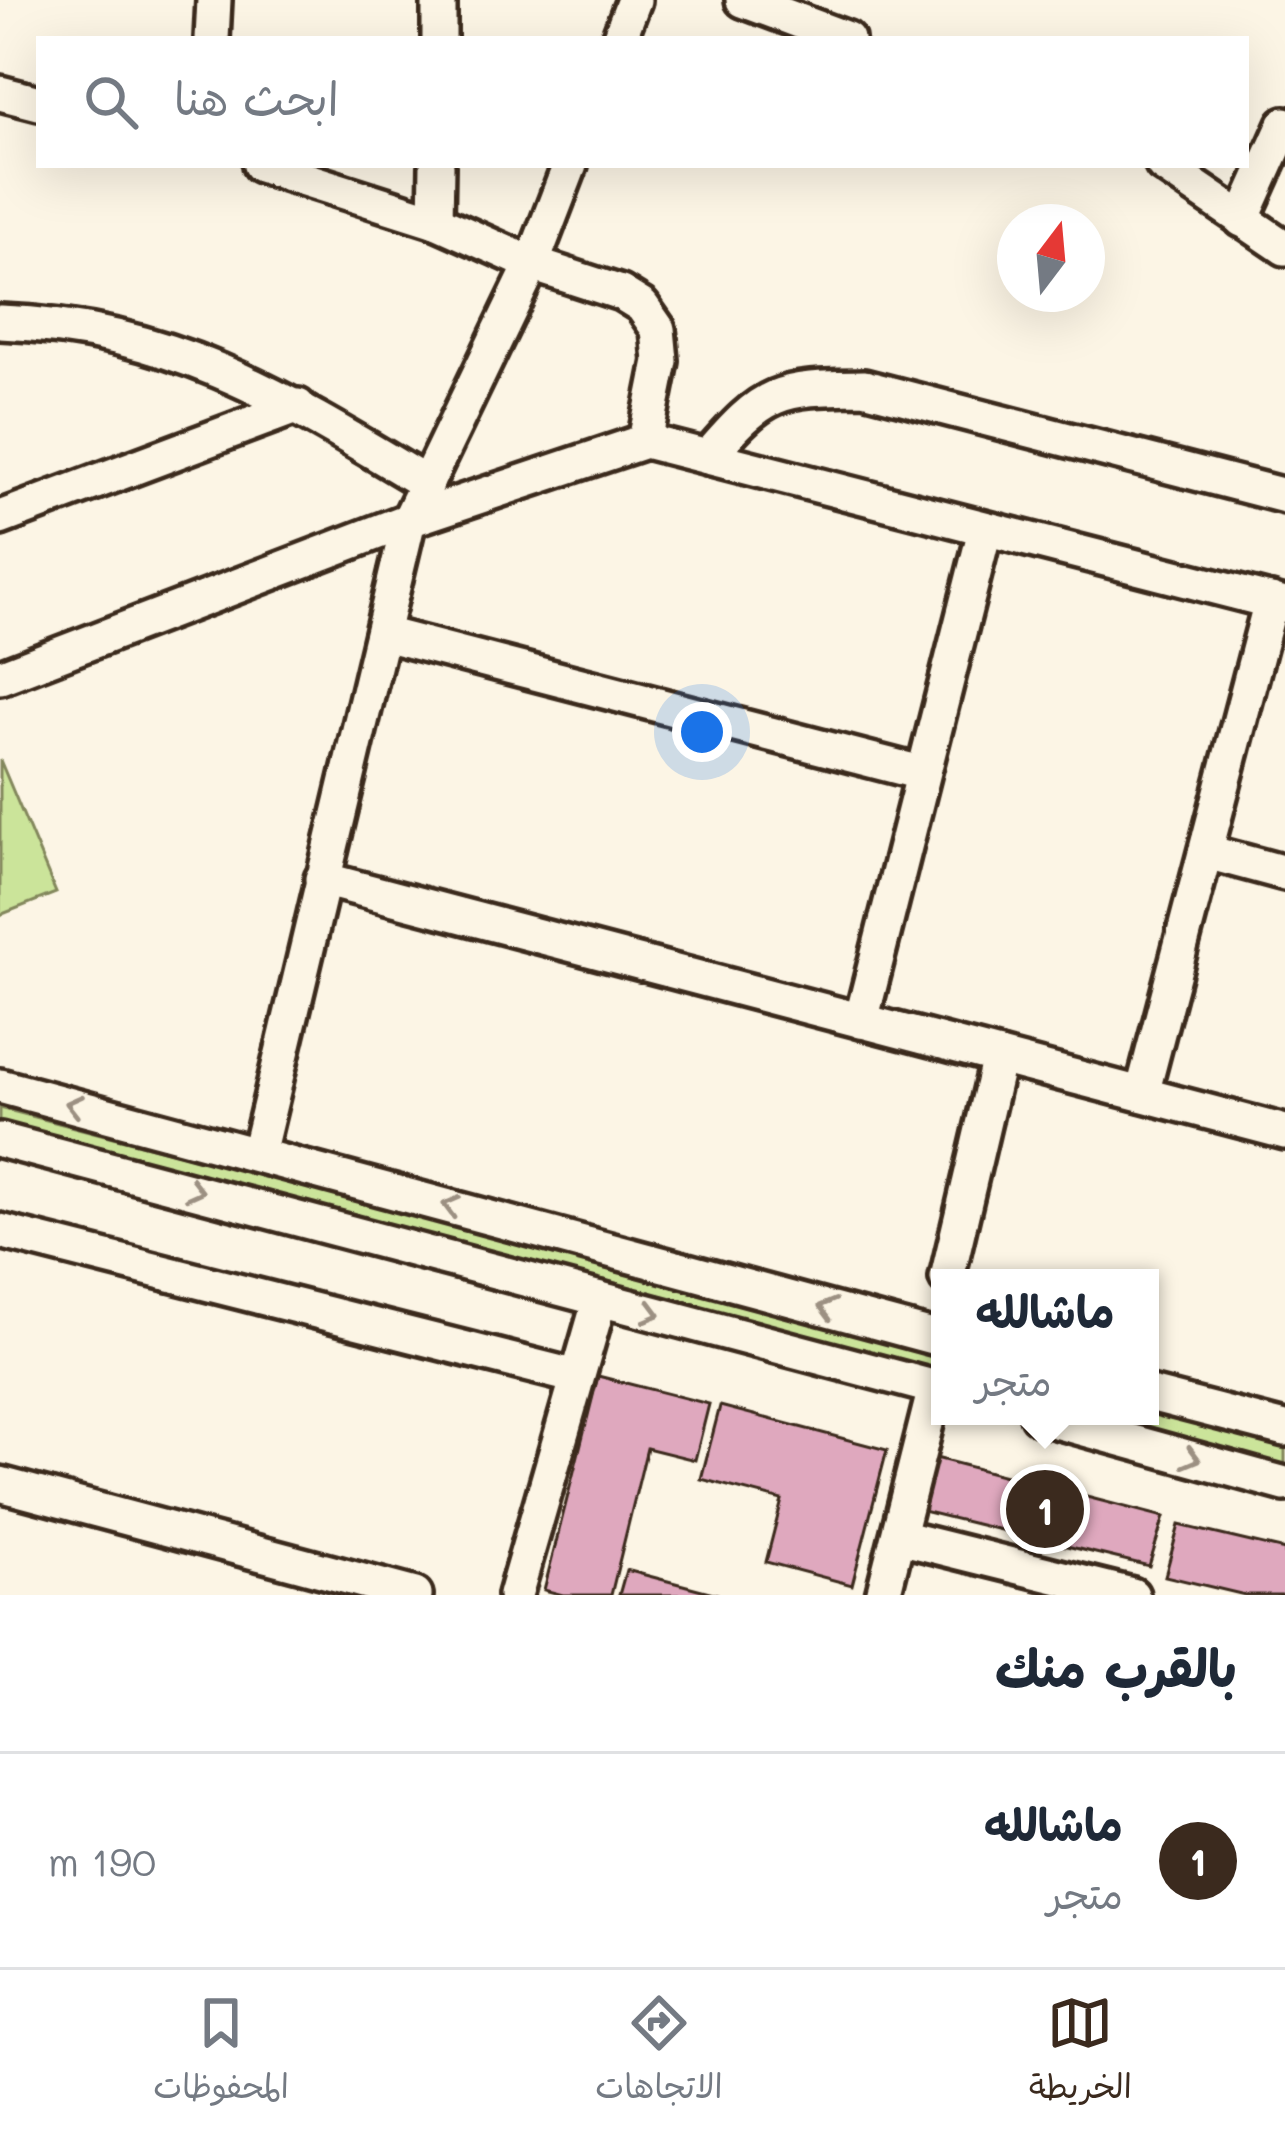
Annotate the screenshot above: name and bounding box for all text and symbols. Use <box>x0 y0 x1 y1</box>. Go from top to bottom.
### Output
search box <box>36 36 1249 168</box>
text: ابحث هنا <box>174 68 339 126</box>
icon: search <box>78 69 144 135</box>
north arrow <box>997 204 1105 312</box>
your location <box>672 702 732 762</box>
one-way arrow <box>64 1095 85 1120</box>
one-way arrow <box>184 1176 204 1201</box>
one-way arrow <box>441 1196 461 1221</box>
popup <box>931 1269 1159 1425</box>
text: ماشالله <box>975 1281 1115 1339</box>
one-way arrow <box>642 1298 662 1323</box>
one-way arrow <box>817 1298 838 1323</box>
text: متجر <box>975 1355 1052 1406</box>
one-way arrow <box>1181 1444 1201 1469</box>
pin: 1 <box>1006 1464 1084 1554</box>
text: بالقرب منك <box>995 1633 1237 1700</box>
text: ماشالله <box>984 1794 1123 1852</box>
text: 190 m <box>48 1835 156 1886</box>
text: 1 <box>1189 1835 1207 1886</box>
text: متجر <box>1047 1868 1123 1919</box>
tab: المحفوظات <box>153 1990 289 2116</box>
tab: الاتجاهات <box>595 1990 723 2116</box>
tab: الخريطة <box>1029 1990 1132 2116</box>

